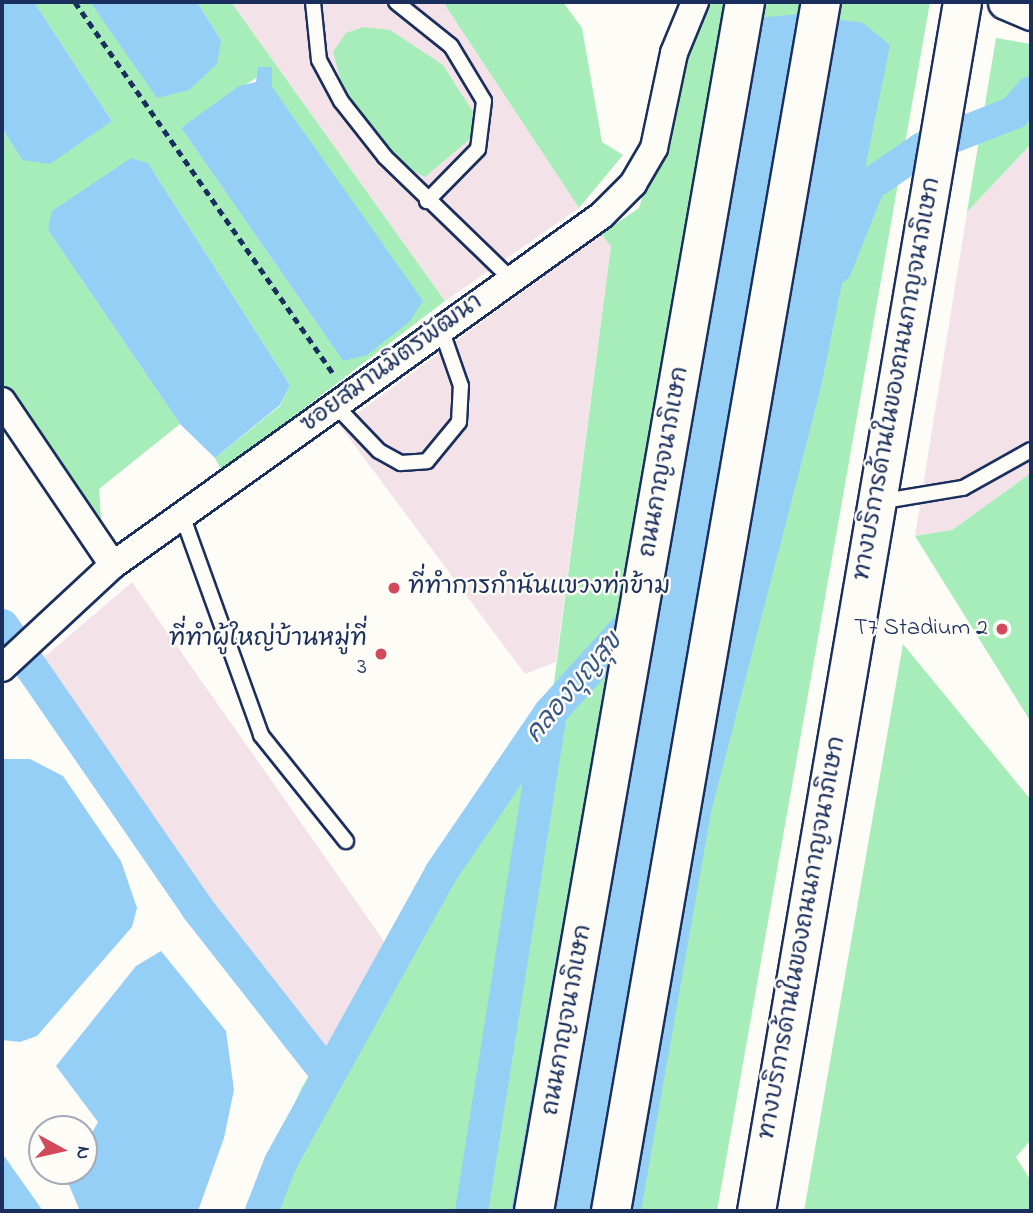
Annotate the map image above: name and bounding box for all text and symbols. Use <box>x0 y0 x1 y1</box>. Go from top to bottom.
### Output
street label: ทางบริการด้านในของถนนกาญจนาภิเษก <box>848 175 948 583</box>
street label: ซอยสมานมิตรพัฒนา <box>295 288 489 440</box>
street label: ถนนกาญจนาภิเษก <box>634 364 696 560</box>
place label: ที่ทำการกำนันแขวงท่าข้าม <box>408 574 670 602</box>
marker: ที่ทำการกำนันแขวงท่าข้าม <box>386 580 402 596</box>
place label: T7 Stadium 2 <box>854 615 988 643</box>
marker: T7 Stadium 2 <box>994 621 1010 637</box>
place label: ที่ทำผู้ใหญ่บ้านหมู่ที่ 3 <box>169 626 367 682</box>
water label: คลองบุญสุข <box>520 628 630 750</box>
marker: ที่ทำผู้ใหญ่บ้านหมู่ที่ 3 <box>373 646 389 662</box>
street label: ทางบริการด้านในของถนนกาญจนาภิเษก <box>753 734 853 1142</box>
street label: ถนนกาญจนาภิเษก <box>537 922 599 1118</box>
north arrow <box>28 1115 98 1185</box>
text: N <box>68 1144 97 1161</box>

